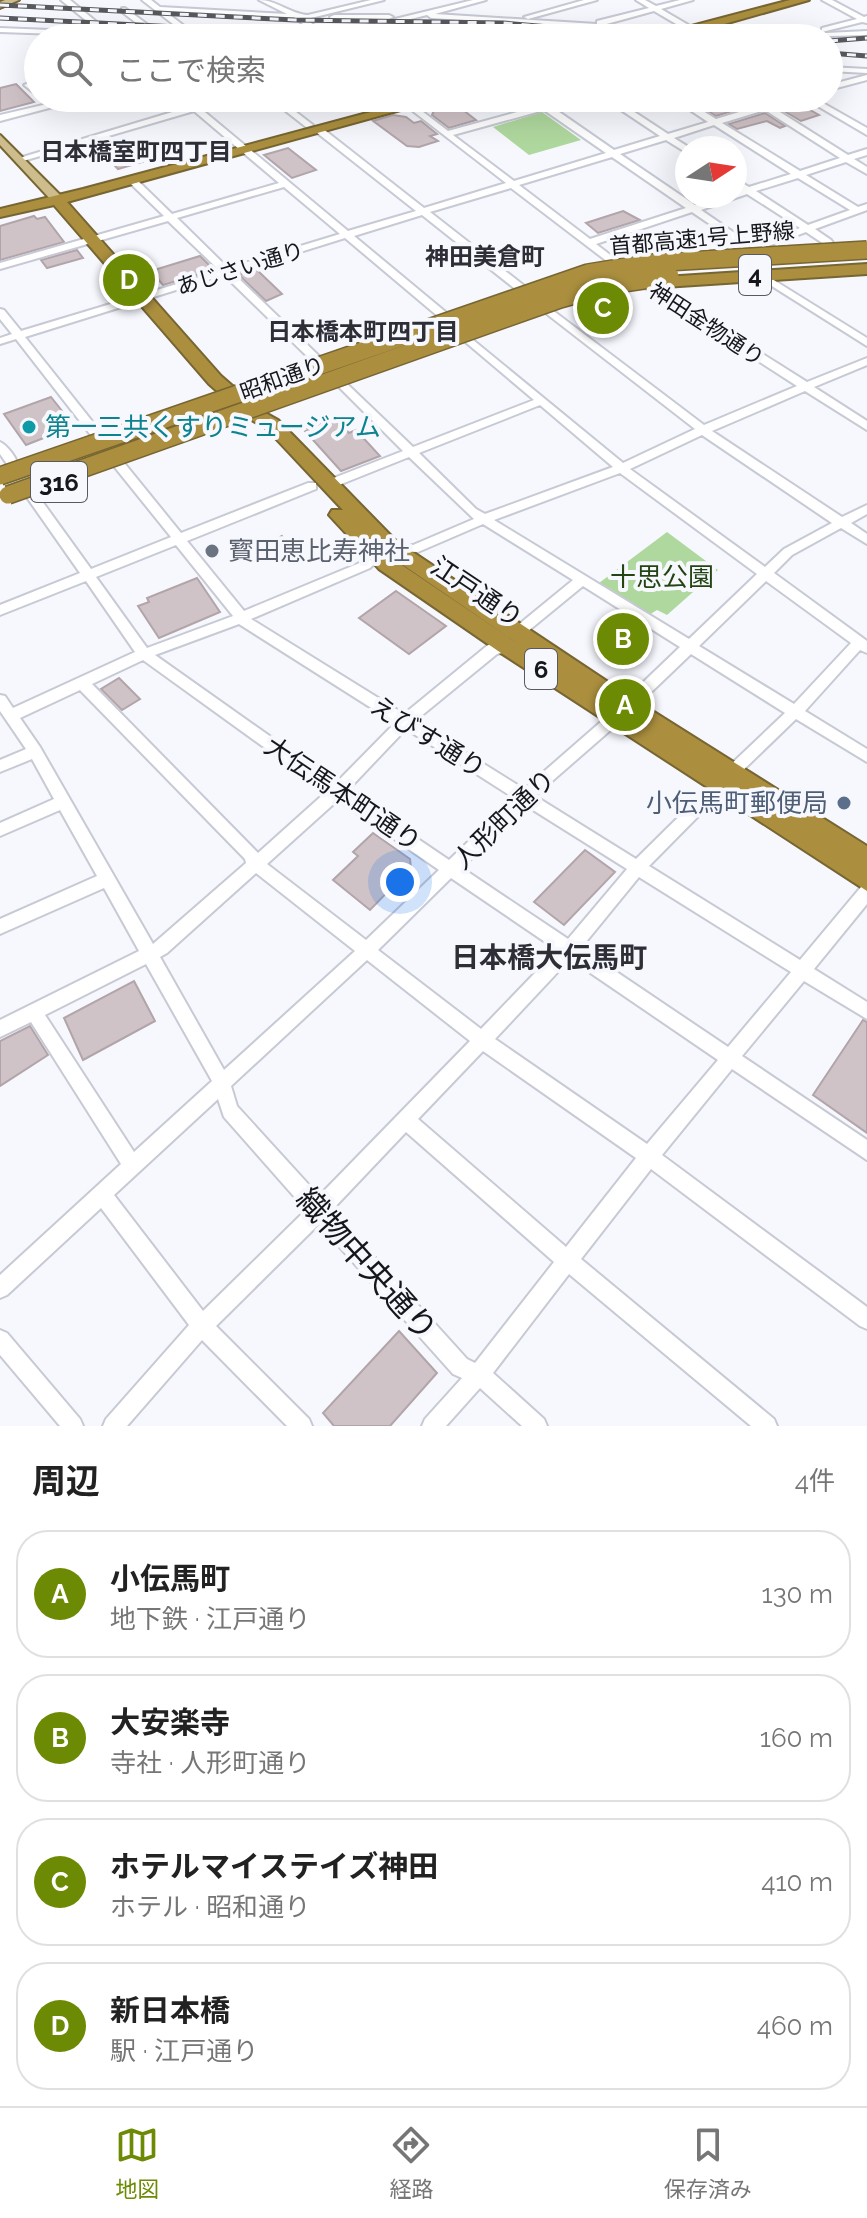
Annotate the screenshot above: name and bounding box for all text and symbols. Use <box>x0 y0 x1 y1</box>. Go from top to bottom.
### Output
search box <box>24 24 843 112</box>
icon: search <box>52 46 96 90</box>
text: ここで検索 <box>116 53 266 88</box>
north arrow <box>675 136 747 208</box>
district label: 日本橋室町四丁目 <box>40 137 232 166</box>
street label: 首都高速1号上野線 <box>609 217 795 259</box>
street label: あじさい通り <box>173 236 307 300</box>
district label: 神田美倉町 <box>425 242 545 271</box>
pin: D <box>103 250 155 310</box>
road number: 4 <box>739 255 771 295</box>
street label: 神田金物通り <box>645 277 769 371</box>
pin: C <box>577 278 629 338</box>
district label: 日本橋本町四丁目 <box>267 317 459 346</box>
street label: 昭和通り <box>236 351 328 405</box>
place label: 第一三共くすりミュージアム <box>45 412 381 442</box>
marker: 第一三共くすりミュージアム <box>20 418 38 436</box>
road number: 316 <box>31 462 87 502</box>
place label: 寳田恵比寿神社 <box>228 536 410 566</box>
marker: 寳田恵比寿神社 <box>203 542 221 560</box>
street label: 江戸通り <box>425 550 529 634</box>
park label: 十思公園 <box>610 562 714 592</box>
pin: B <box>597 609 649 669</box>
road number: 6 <box>525 649 557 689</box>
pin: A <box>599 675 651 735</box>
street label: えびす通り <box>365 690 491 784</box>
street label: 大伝馬本町通り <box>259 731 427 857</box>
street label: 人形町通り <box>447 763 561 875</box>
place label: 小伝馬町郵便局 <box>646 788 828 818</box>
marker: 小伝馬町郵便局 <box>835 794 853 812</box>
your location <box>380 862 420 902</box>
district label: 日本橋大伝馬町 <box>451 941 647 974</box>
street label: 織物中央通り <box>289 1180 445 1348</box>
text: 周辺 <box>32 1461 100 1501</box>
text: 4件 <box>795 1466 835 1496</box>
text: 小伝馬町 <box>110 1561 230 1596</box>
text: A <box>51 1579 69 1609</box>
text: 130 m <box>762 1579 833 1609</box>
text: 地下鉄 · 江戸通り <box>110 1604 310 1634</box>
text: 大安楽寺 <box>110 1705 230 1740</box>
text: B <box>51 1723 69 1753</box>
text: 160 m <box>760 1723 833 1753</box>
text: 寺社 · 人形町通り <box>110 1748 310 1778</box>
text: ホテルマイステイズ神田 <box>110 1849 438 1884</box>
text: C <box>51 1867 69 1897</box>
text: 410 m <box>761 1867 833 1897</box>
text: ホテル · 昭和通り <box>110 1892 310 1922</box>
text: 新日本橋 <box>110 1993 230 2028</box>
text: D <box>51 2011 69 2041</box>
text: 460 m <box>757 2011 833 2041</box>
text: 駅 · 江戸通り <box>110 2036 258 2066</box>
tab: 地図 <box>115 2123 159 2203</box>
tab: 経路 <box>389 2123 434 2203</box>
tab: 保存済み <box>664 2123 752 2203</box>

